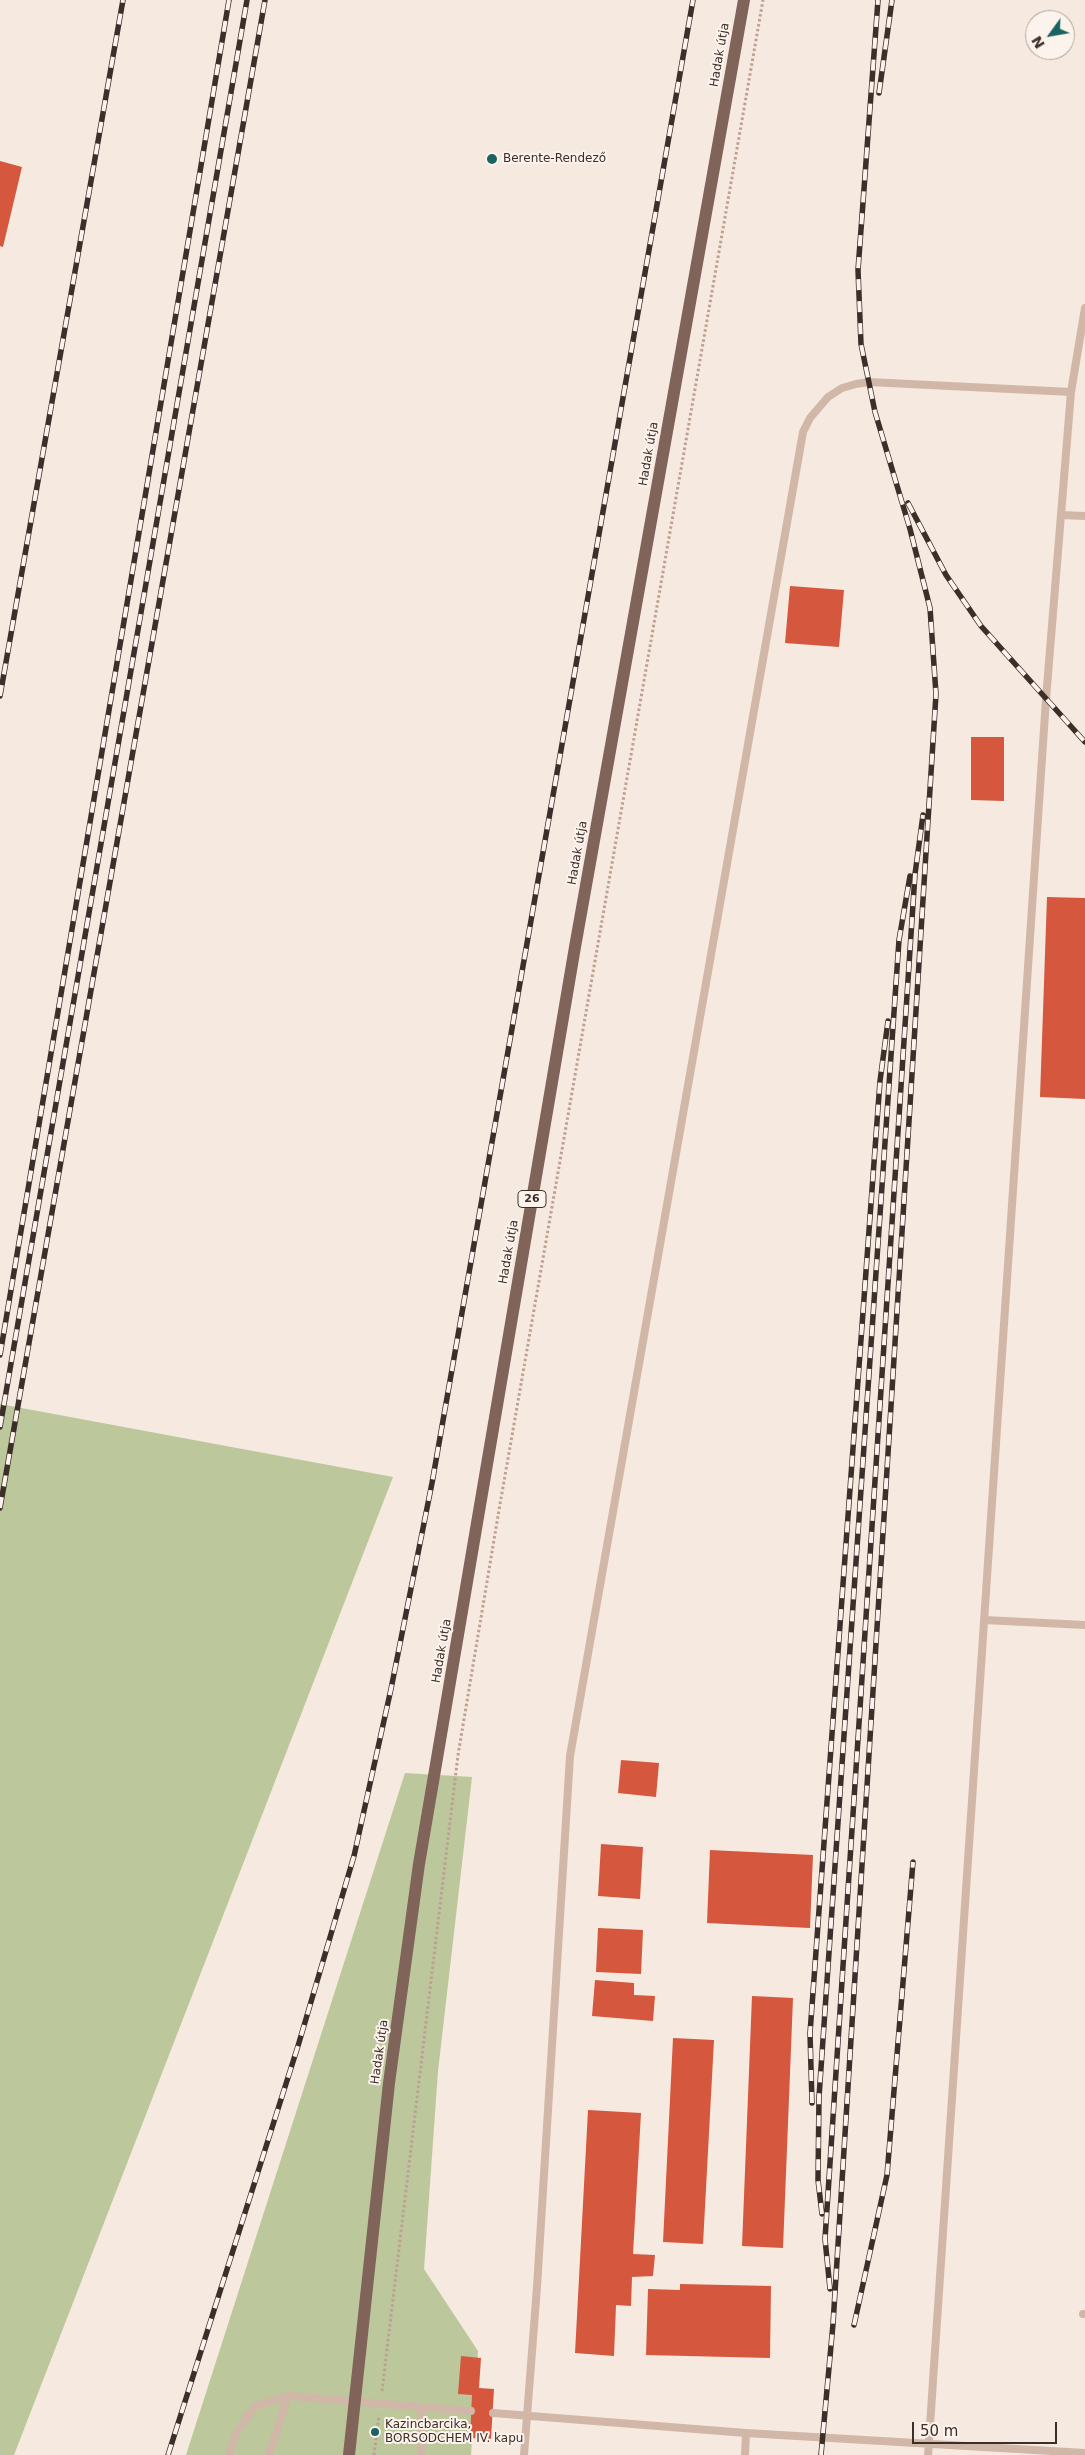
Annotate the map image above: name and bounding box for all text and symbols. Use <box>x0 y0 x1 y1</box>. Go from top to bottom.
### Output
north arrow <box>1025 10 1075 60</box>
street label: Hadak útja <box>707 22 733 88</box>
text: N <box>1028 33 1048 52</box>
marker: Berente-Rendező <box>485 152 499 166</box>
place label: Berente-Rendező <box>503 152 606 166</box>
street label: Hadak útja <box>636 421 662 487</box>
street label: Hadak útja <box>565 820 591 886</box>
road number: 26 <box>518 1190 546 1208</box>
street label: Hadak útja <box>496 1219 522 1285</box>
street label: Hadak útja <box>429 1618 455 1684</box>
street label: Hadak útja <box>368 2019 392 2085</box>
scale bar <box>915 2412 1060 2444</box>
place label: Kazincbarcika, BORSODCHEM IV. kapu <box>385 2418 523 2446</box>
text: 50 m <box>920 2422 958 2440</box>
marker: Kazincbarcika, BORSODCHEM IV. kapu <box>369 2426 381 2438</box>

